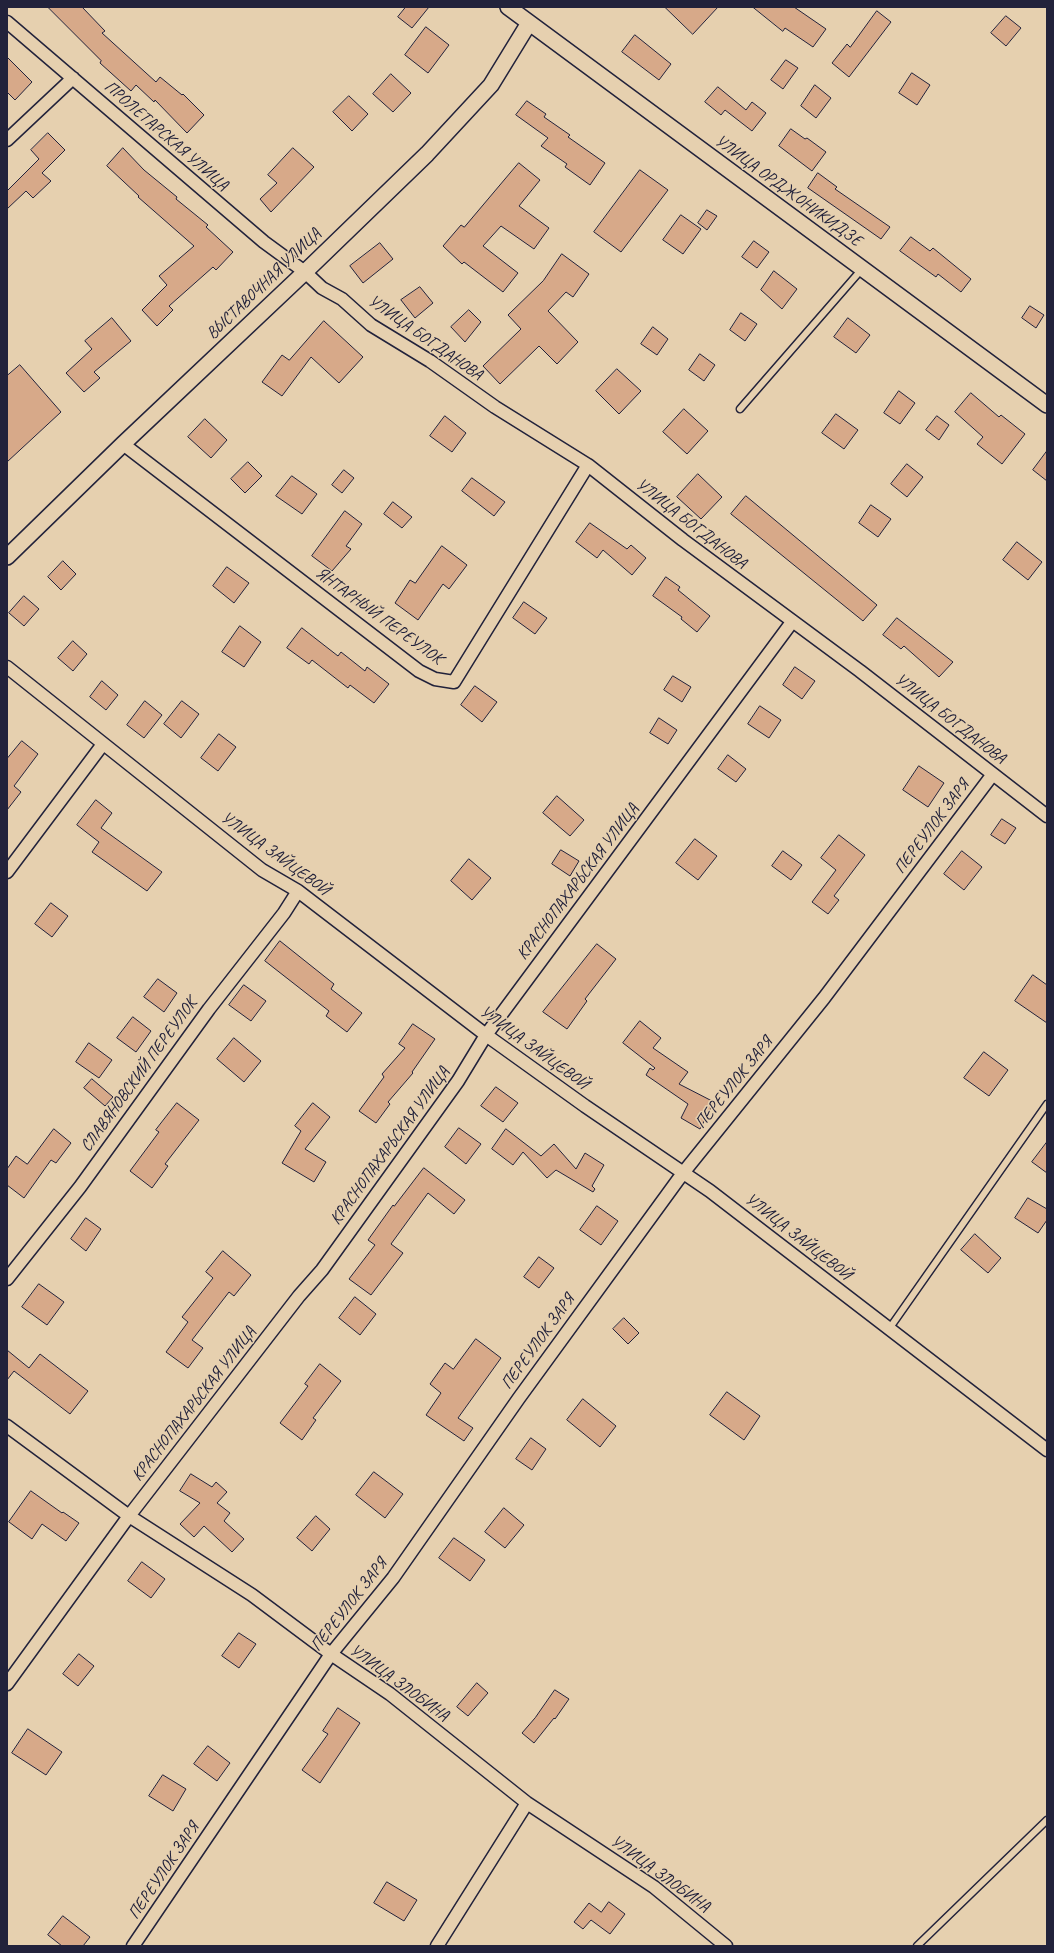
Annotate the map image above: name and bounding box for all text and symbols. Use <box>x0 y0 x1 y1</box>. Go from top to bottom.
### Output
street label: ПРОЛЕТАРСКАЯ УЛИЦА <box>100 77 232 195</box>
street label: УЛИЦА ОРДЖОНИКИДЗЕ <box>711 131 865 251</box>
street label: ВЫСТАВОЧНАЯ УЛИЦА <box>203 224 325 344</box>
street label: УЛИЦА БОГДАНОВА <box>364 291 486 385</box>
street label: УЛИЦА БОГДАНОВА <box>632 474 750 574</box>
street label: ЯНТАРНЫЙ ПЕРЕУЛОК <box>311 563 447 669</box>
street label: УЛИЦА БОГДАНОВА <box>891 669 1009 769</box>
street label: ПЕРЕУЛОК ЗАРЯ <box>890 776 974 878</box>
street label: КРАСНОПАХАРЬСКАЯ УЛИЦА <box>513 800 643 964</box>
street label: УЛИЦА ЗАЙЦЕВОЙ <box>217 808 333 900</box>
street label: СЛАВЯНОВСКИЙ ПЕРЕУЛОК <box>76 994 202 1156</box>
street label: УЛИЦА ЗАЙЦЕВОЙ <box>476 1002 592 1094</box>
street label: ПЕРЕУЛОК ЗАРЯ <box>691 1033 777 1133</box>
street label: КРАСНОПАХАРЬСКАЯ УЛИЦА <box>326 1063 454 1229</box>
street label: УЛИЦА ЗАЙЦЕВОЙ <box>741 1189 855 1285</box>
street label: ПЕРЕУЛОК ЗАРЯ <box>497 1291 579 1393</box>
street label: КРАСНОПАХАРЬСКАЯ УЛИЦА <box>127 1323 261 1485</box>
street label: ПЕРЕУЛОК ЗАРЯ <box>306 1555 392 1655</box>
street label: УЛИЦА ЗЛОБИНА <box>345 1640 453 1726</box>
street label: ПЕРЕУЛОК ЗАРЯ <box>124 1819 204 1923</box>
street label: УЛИЦА ЗЛОБИНА <box>606 1831 714 1917</box>

